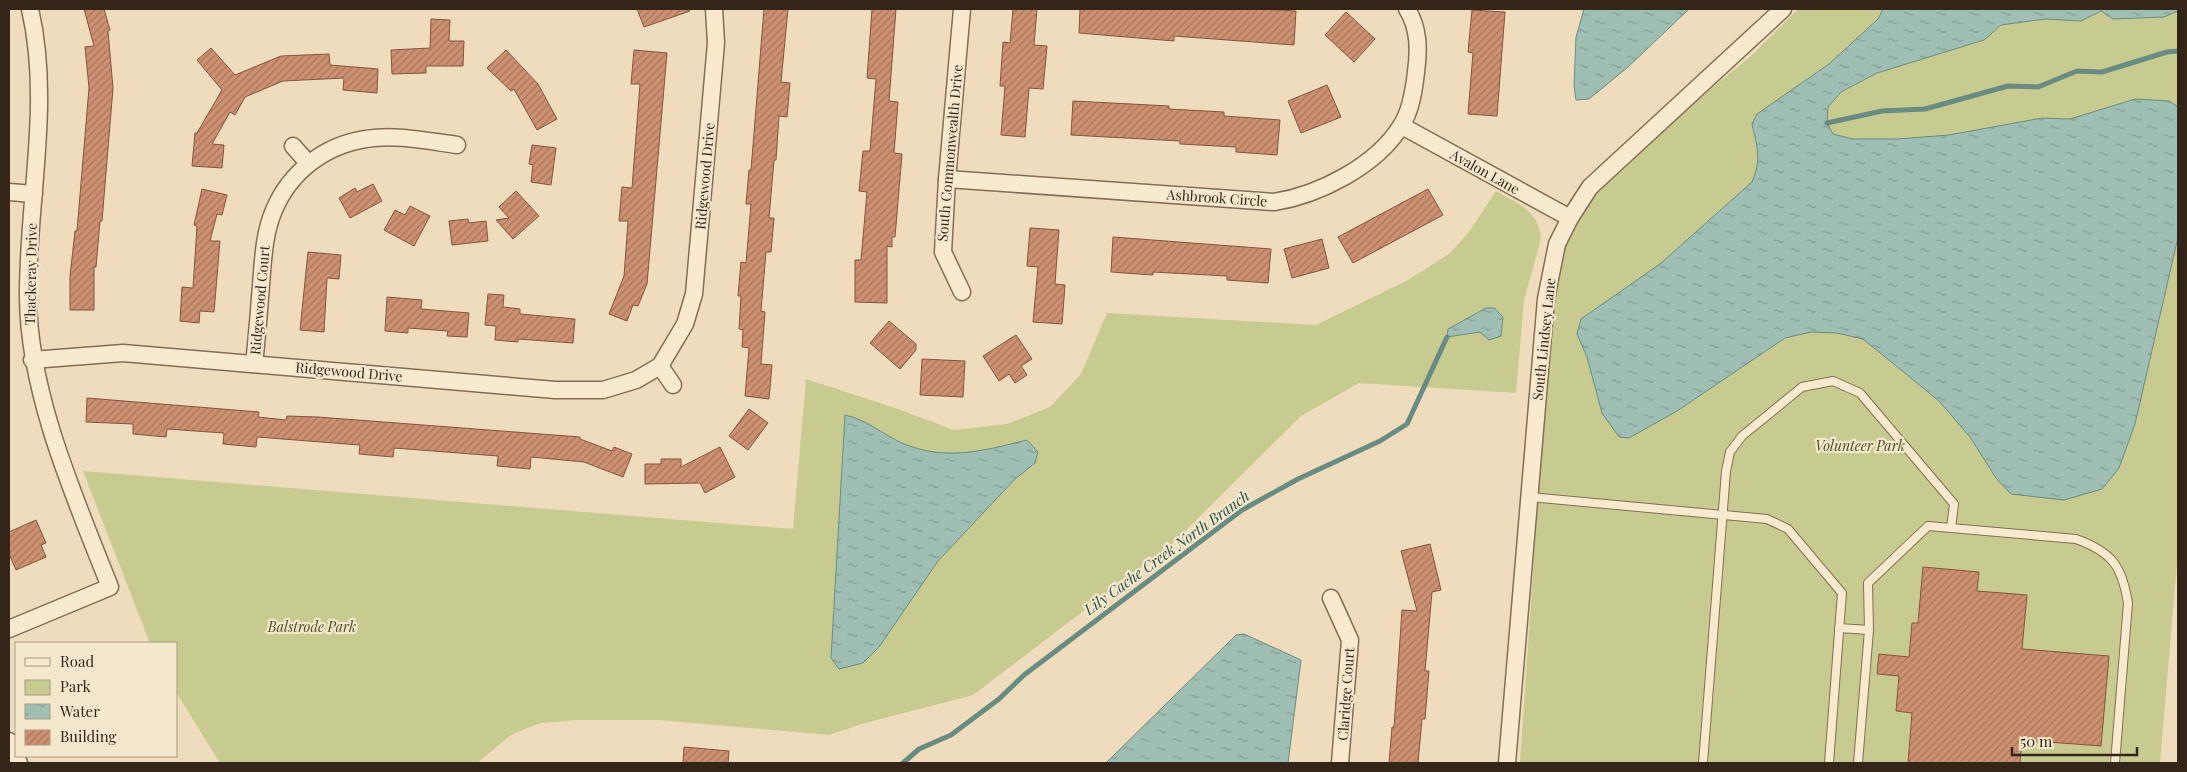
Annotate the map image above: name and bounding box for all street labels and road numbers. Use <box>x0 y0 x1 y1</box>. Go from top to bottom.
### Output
street label: South Commonwealth Drive <box>932 64 967 242</box>
street label: Ridgewood Drive <box>690 122 719 230</box>
street label: Avalon Lane <box>1446 144 1523 198</box>
street label: Ashbrook Circle <box>1165 184 1268 210</box>
street label: Thackeray Drive <box>20 223 41 325</box>
street label: Ridgewood Court <box>245 243 274 355</box>
street label: South Lindsey Lane <box>1528 277 1559 401</box>
street label: Ridgewood Drive <box>295 357 403 386</box>
street label: Claridge Court <box>1333 646 1358 741</box>

